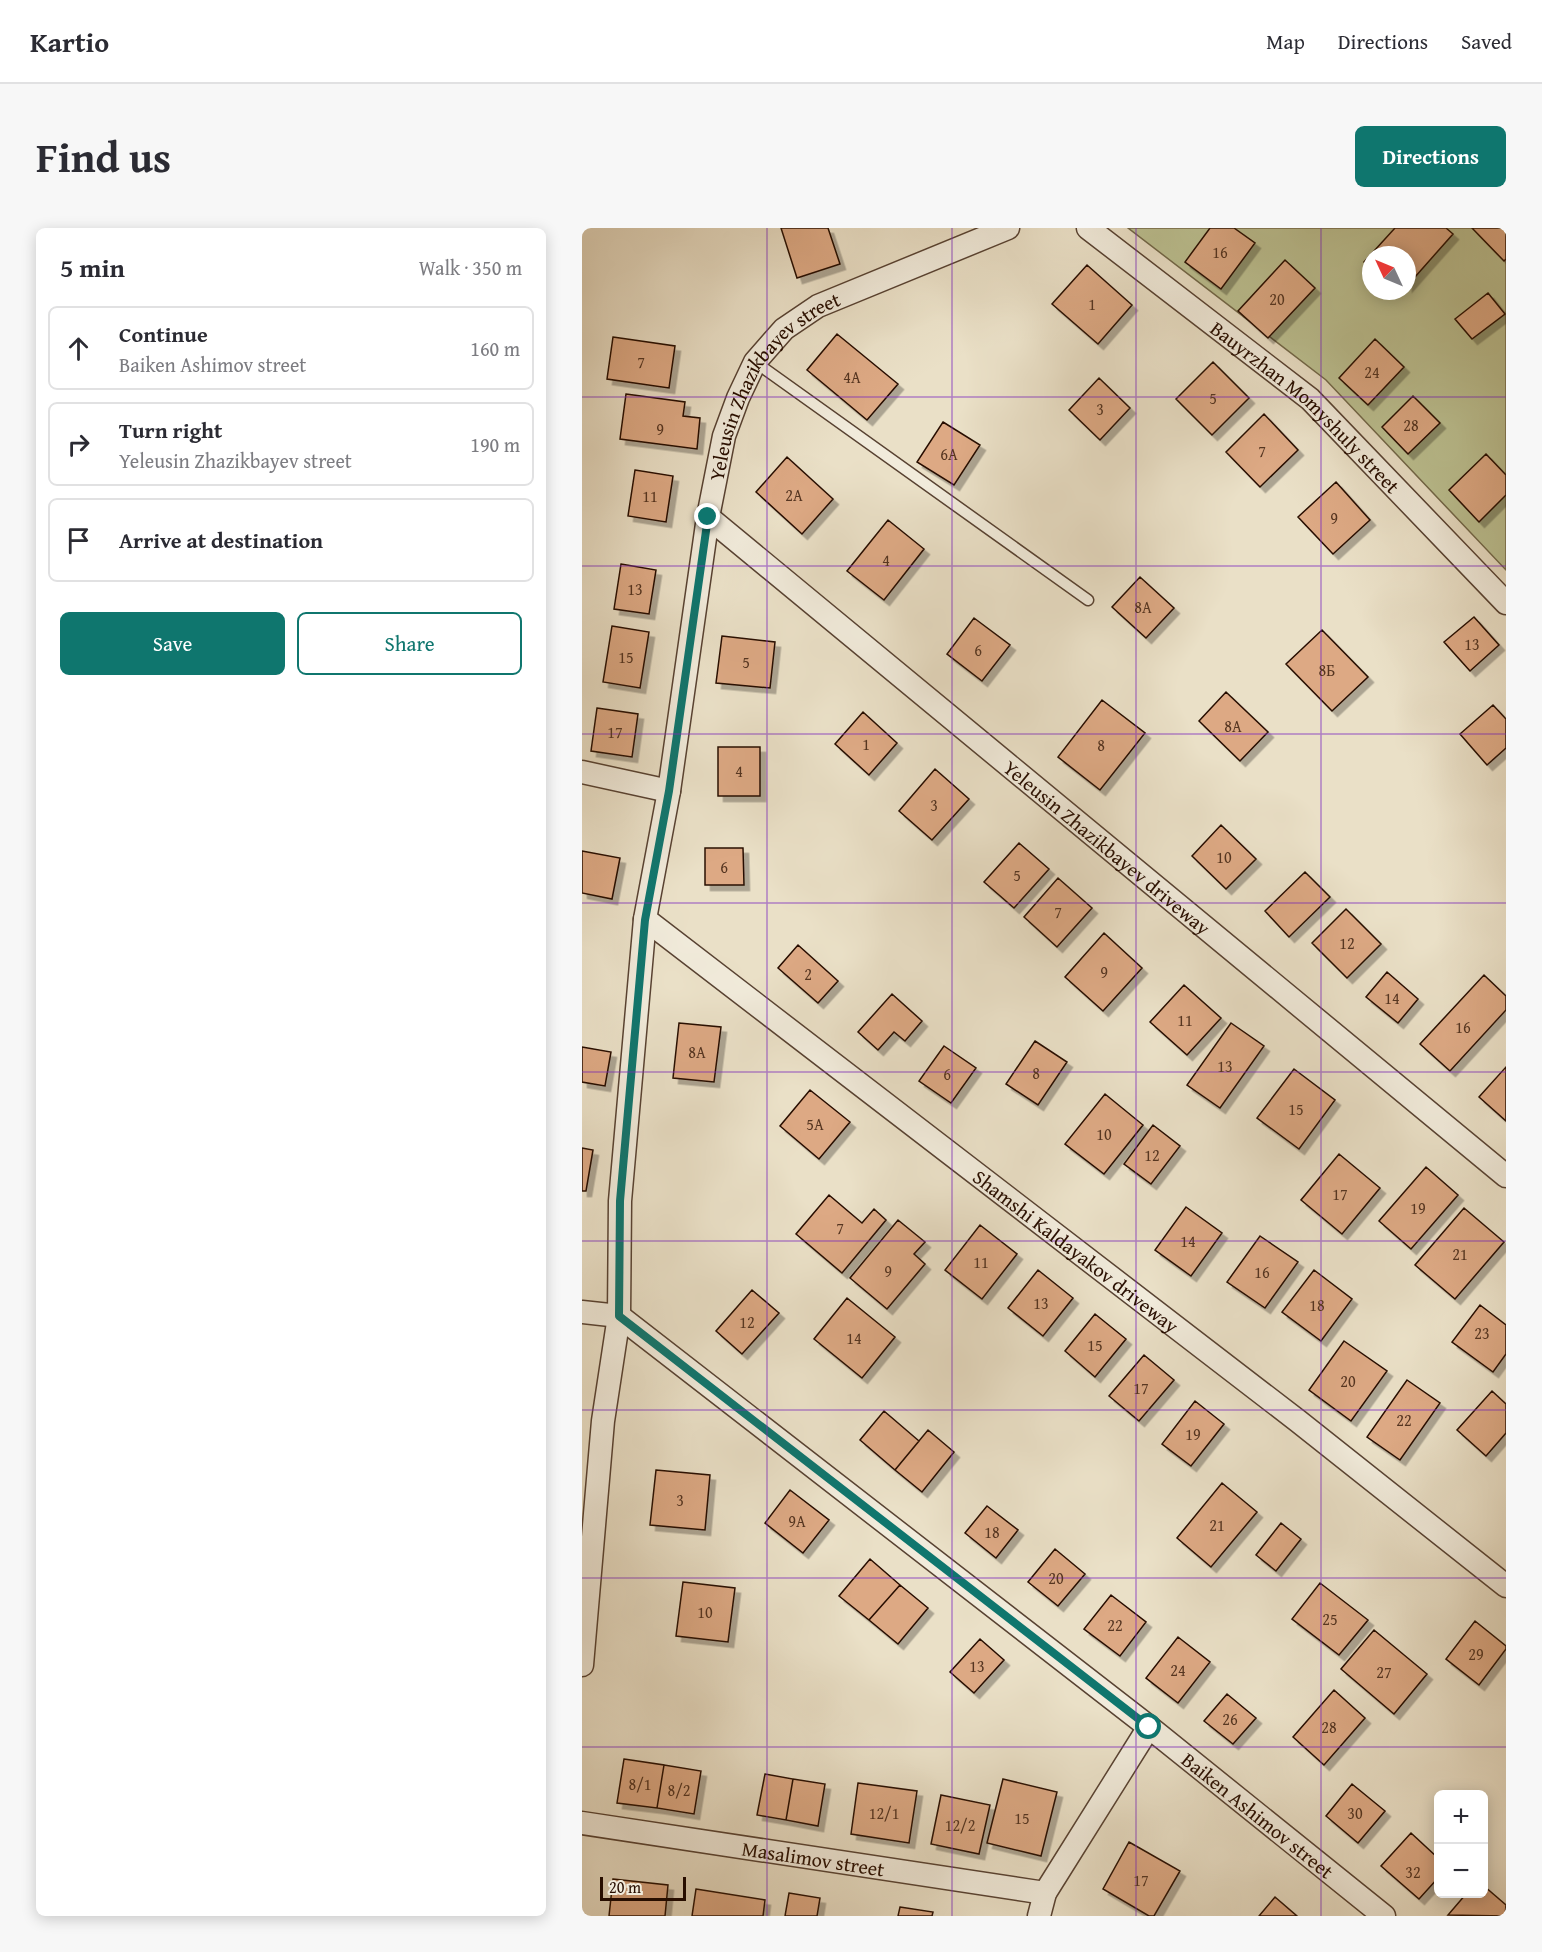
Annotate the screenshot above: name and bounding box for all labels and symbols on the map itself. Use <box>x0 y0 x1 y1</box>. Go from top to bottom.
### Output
house number: 16 <box>1212 240 1228 264</box>
north arrow <box>1362 246 1416 300</box>
street label: Yeleusin Zhazikbayev street <box>701 284 844 483</box>
house number: 20 <box>1269 287 1285 311</box>
house number: 1 <box>1088 292 1096 316</box>
street label: Bauyrzhan Momyshuly street <box>1205 313 1407 499</box>
house number: 7 <box>637 350 645 374</box>
house number: 24 <box>1364 360 1380 384</box>
house number: 4А <box>843 365 861 389</box>
house number: 5 <box>1209 386 1217 410</box>
house number: 3 <box>1096 397 1104 421</box>
house number: 28 <box>1403 413 1419 437</box>
house number: 9 <box>656 417 664 441</box>
house number: 7 <box>1258 439 1266 463</box>
house number: 6А <box>940 442 958 466</box>
house number: 2А <box>785 483 803 507</box>
house number: 11 <box>642 484 658 508</box>
route end <box>694 503 720 529</box>
house number: 9 <box>1330 506 1338 530</box>
house number: 4 <box>882 548 890 572</box>
house number: 13 <box>627 577 643 601</box>
house number: 8А <box>1134 595 1152 619</box>
house number: 13 <box>1464 632 1480 656</box>
house number: 6 <box>974 638 982 662</box>
house number: 15 <box>618 645 634 669</box>
house number: 5 <box>742 650 750 674</box>
house number: 8Б <box>1319 658 1335 682</box>
house number: 8А <box>1224 714 1242 738</box>
house number: 17 <box>607 720 623 744</box>
house number: 1 <box>862 732 870 756</box>
house number: 8 <box>1097 733 1105 757</box>
street label: Yeleusin Zhazikbayev driveway <box>998 753 1217 941</box>
house number: 4 <box>735 759 743 783</box>
house number: 3 <box>930 793 938 817</box>
house number: 10 <box>1216 845 1232 869</box>
house number: 6 <box>720 855 728 879</box>
house number: 5 <box>1013 863 1021 887</box>
house number: 7 <box>1054 900 1062 924</box>
house number: 12 <box>1339 931 1355 955</box>
house number: 9 <box>1100 960 1108 984</box>
house number: 2 <box>804 962 812 986</box>
house number: 14 <box>1384 986 1400 1010</box>
house number: 11 <box>1177 1008 1193 1032</box>
house number: 16 <box>1455 1015 1471 1039</box>
house number: 8А <box>688 1040 706 1064</box>
house number: 13 <box>1217 1054 1233 1078</box>
house number: 8 <box>1032 1061 1040 1085</box>
house number: 6 <box>943 1062 951 1086</box>
house number: 15 <box>1288 1097 1304 1121</box>
house number: 5А <box>806 1112 824 1136</box>
house number: 10 <box>1096 1122 1112 1146</box>
house number: 12 <box>1144 1143 1160 1167</box>
street label: Shamshi Kaldayakov driveway <box>967 1162 1185 1339</box>
house number: 17 <box>1332 1182 1348 1206</box>
house number: 19 <box>1410 1196 1426 1220</box>
house number: 7 <box>836 1216 844 1240</box>
house number: 14 <box>1180 1229 1196 1253</box>
house number: 21 <box>1452 1242 1468 1266</box>
house number: 11 <box>973 1250 989 1274</box>
house number: 9 <box>884 1259 892 1283</box>
house number: 16 <box>1254 1260 1270 1284</box>
house number: 13 <box>1033 1291 1049 1315</box>
house number: 18 <box>1309 1293 1325 1317</box>
house number: 12 <box>739 1310 755 1334</box>
house number: 23 <box>1474 1321 1490 1345</box>
house number: 14 <box>846 1326 862 1350</box>
house number: 15 <box>1087 1333 1103 1357</box>
house number: 20 <box>1340 1369 1356 1393</box>
house number: 17 <box>1133 1376 1149 1400</box>
house number: 22 <box>1396 1408 1412 1432</box>
house number: 19 <box>1185 1422 1201 1446</box>
house number: 3 <box>676 1488 684 1512</box>
house number: 9А <box>788 1509 806 1533</box>
house number: 21 <box>1209 1513 1225 1537</box>
house number: 18 <box>984 1520 1000 1544</box>
house number: 20 <box>1048 1566 1064 1590</box>
house number: 10 <box>697 1600 713 1624</box>
house number: 25 <box>1322 1607 1338 1631</box>
house number: 22 <box>1107 1613 1123 1637</box>
house number: 29 <box>1468 1642 1484 1666</box>
house number: 13 <box>969 1654 985 1678</box>
house number: 24 <box>1170 1658 1186 1682</box>
house number: 27 <box>1376 1660 1392 1684</box>
house number: 26 <box>1222 1707 1238 1731</box>
route start <box>1135 1713 1161 1739</box>
house number: 28 <box>1321 1715 1337 1739</box>
street label: Baiken Ashimov street <box>1176 1745 1340 1885</box>
house number: 8/1 <box>629 1772 651 1796</box>
house number: 8/2 <box>668 1778 690 1802</box>
house number: 12/1 <box>869 1801 899 1825</box>
house number: 30 <box>1347 1801 1363 1825</box>
house number: 15 <box>1014 1806 1030 1830</box>
house number: 12/2 <box>945 1813 975 1837</box>
street label: Masalimov street <box>740 1833 887 1883</box>
house number: 32 <box>1405 1860 1421 1884</box>
house number: 17 <box>1133 1868 1149 1892</box>
scale bar <box>600 1874 686 1902</box>

